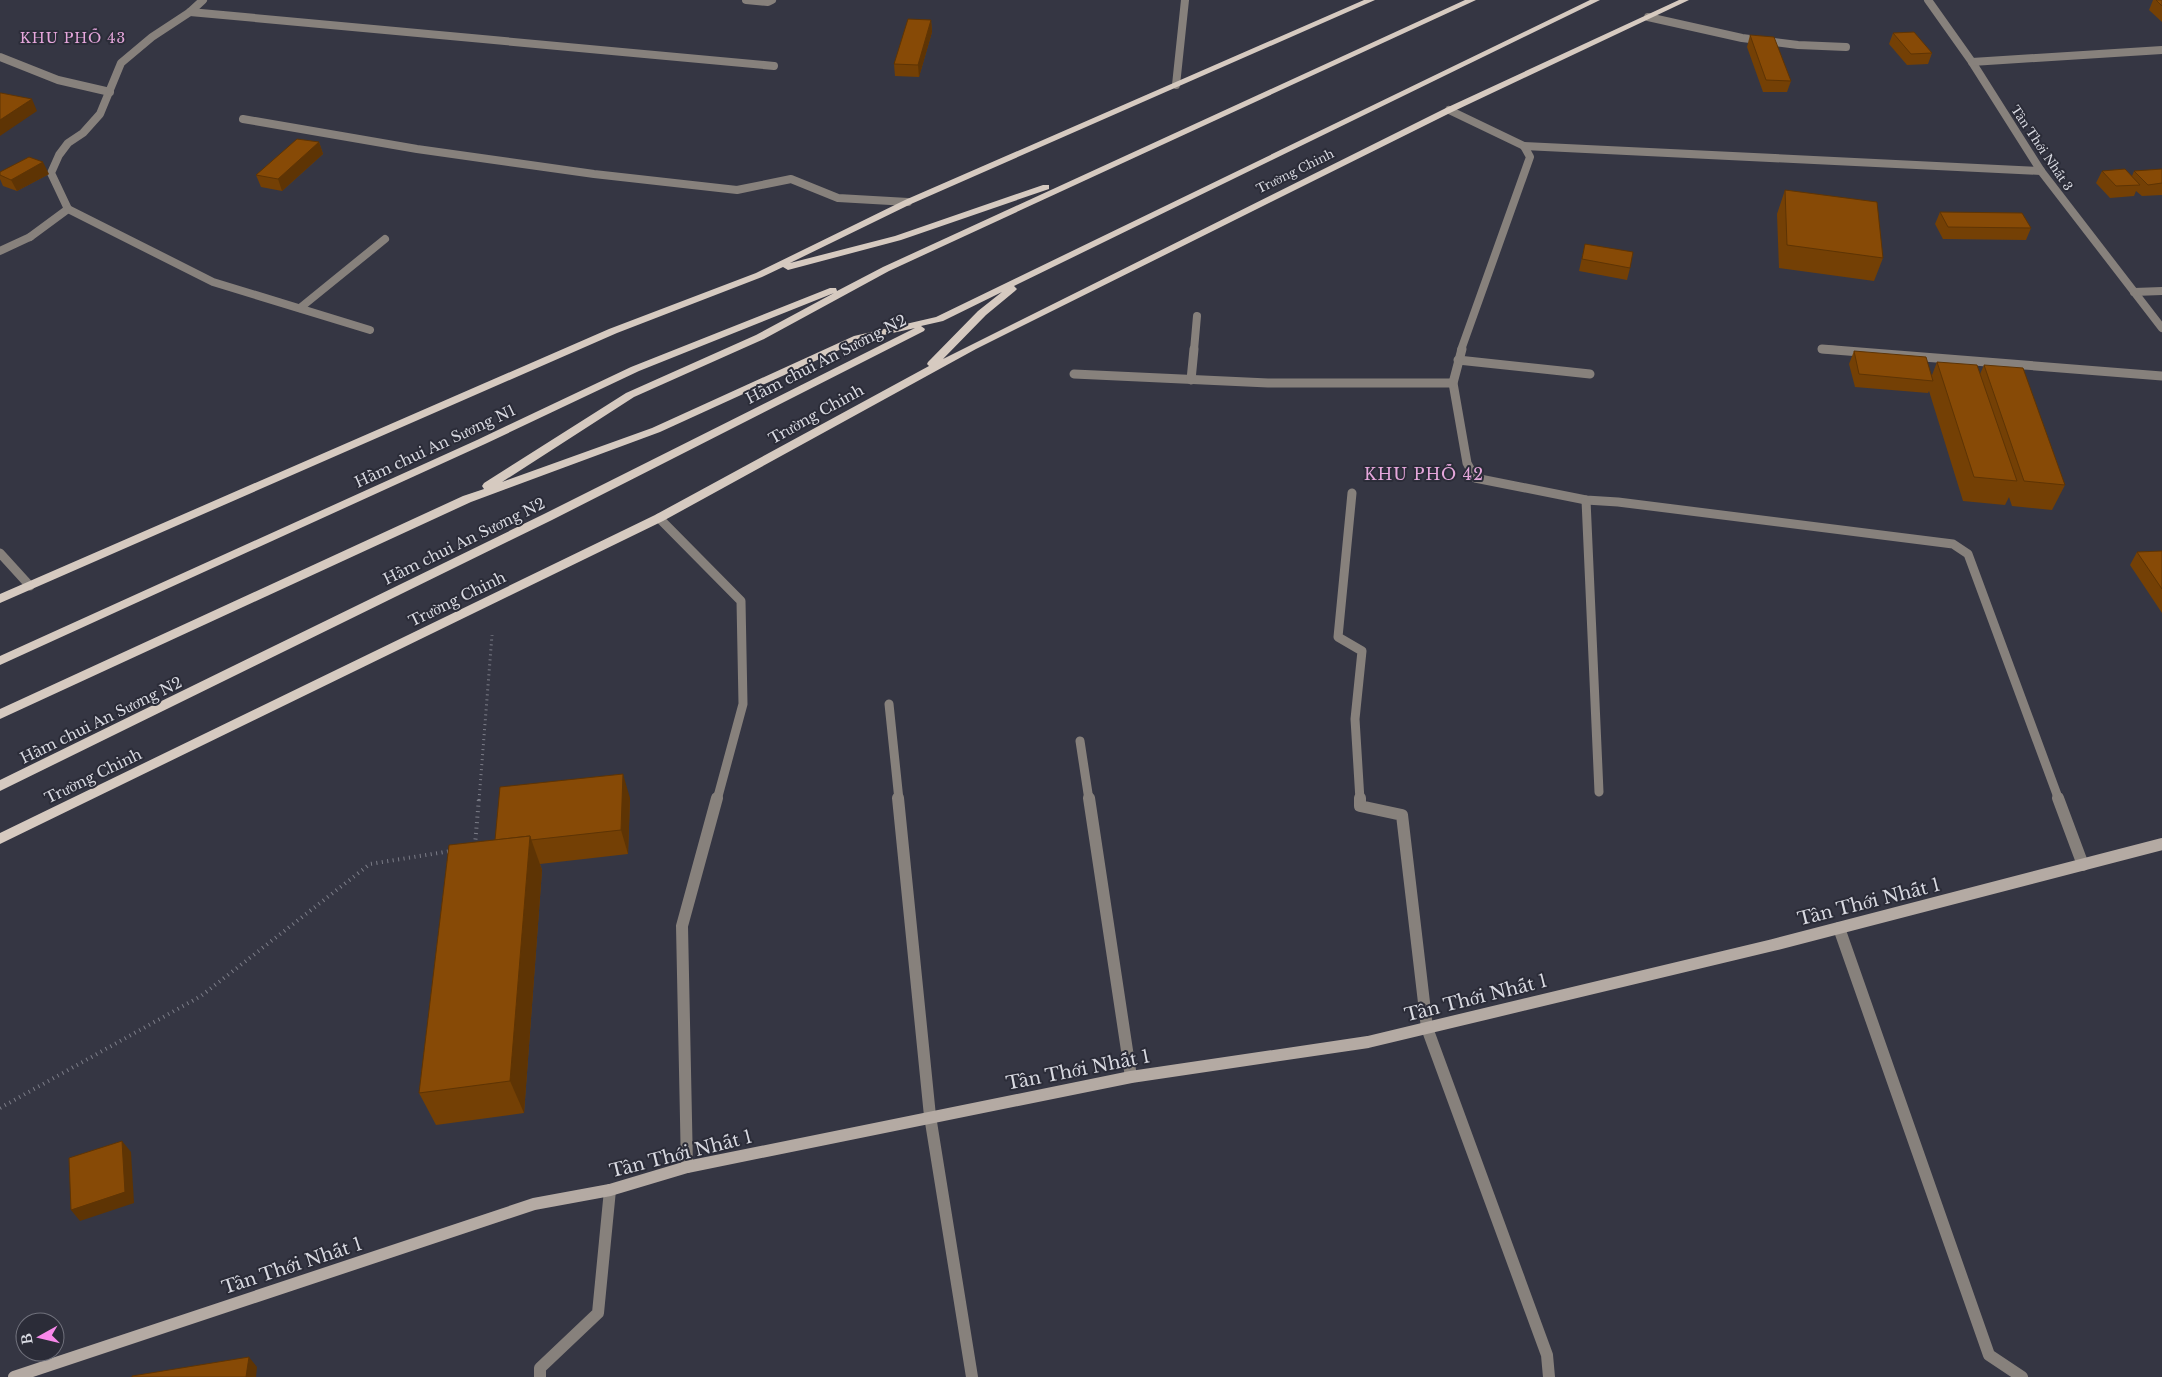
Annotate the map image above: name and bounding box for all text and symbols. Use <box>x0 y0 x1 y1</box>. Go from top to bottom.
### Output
district label: KHU PHỐ 43 <box>20 28 126 47</box>
street label: Tân Thới Nhất 3 <box>2008 103 2076 193</box>
street label: Trường Chinh <box>1254 146 1336 196</box>
street label: Hầm chui An Sương N2 <box>742 310 910 408</box>
street label: Trường Chinh <box>765 380 867 448</box>
street label: Hầm chui An Sương N1 <box>351 400 519 492</box>
district label: KHU PHỐ 42 <box>1364 464 1484 484</box>
street label: Hầm chui An Sương N2 <box>380 493 548 589</box>
street label: Trường Chinh <box>405 567 509 631</box>
street label: Hầm chui An Sương N2 <box>17 672 185 768</box>
street label: Trường Chinh <box>41 744 145 808</box>
street label: Tân Thới Nhất 1 <box>1795 874 1943 930</box>
street label: Tân Thới Nhất 1 <box>1402 970 1550 1026</box>
street label: Tân Thới Nhất 1 <box>1004 1045 1152 1095</box>
street label: Tân Thới Nhất 1 <box>607 1126 755 1182</box>
street label: Tân Thới Nhất 1 <box>219 1233 365 1299</box>
north arrow <box>15 1312 65 1362</box>
text: B <box>17 1332 37 1346</box>

